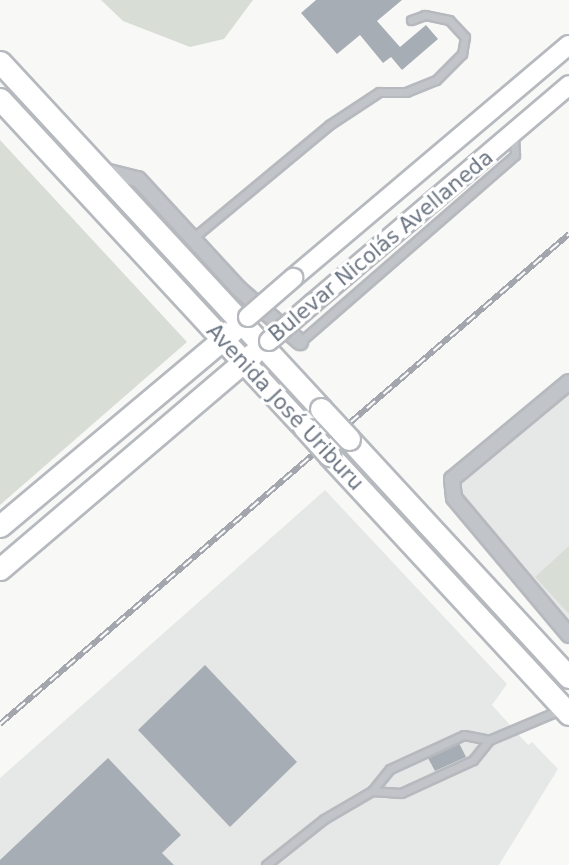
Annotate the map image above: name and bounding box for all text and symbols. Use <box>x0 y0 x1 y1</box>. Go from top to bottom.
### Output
street label: Bulevar Nicolás Avellaneda <box>264 145 498 347</box>
street label: Avenida José Uriburu <box>201 319 369 495</box>

